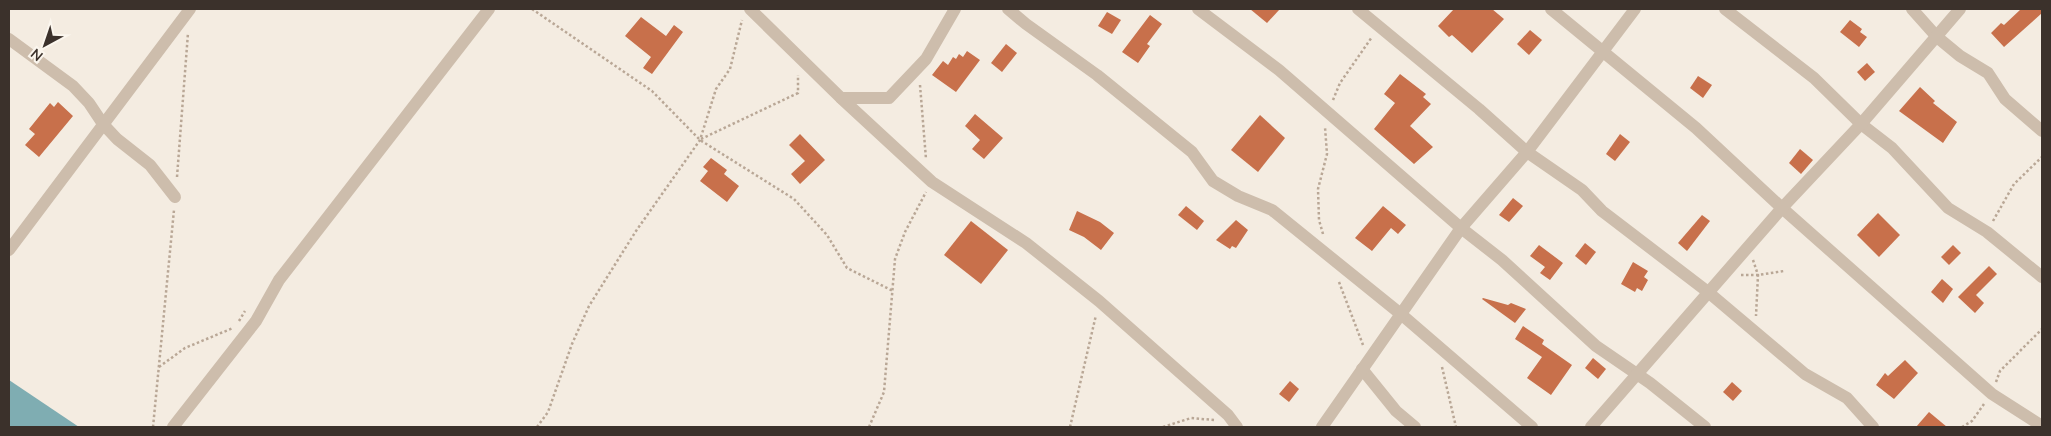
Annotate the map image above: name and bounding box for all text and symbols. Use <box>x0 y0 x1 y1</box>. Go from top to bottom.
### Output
north arrow <box>20 20 70 70</box>
text: N <box>27 45 46 65</box>

